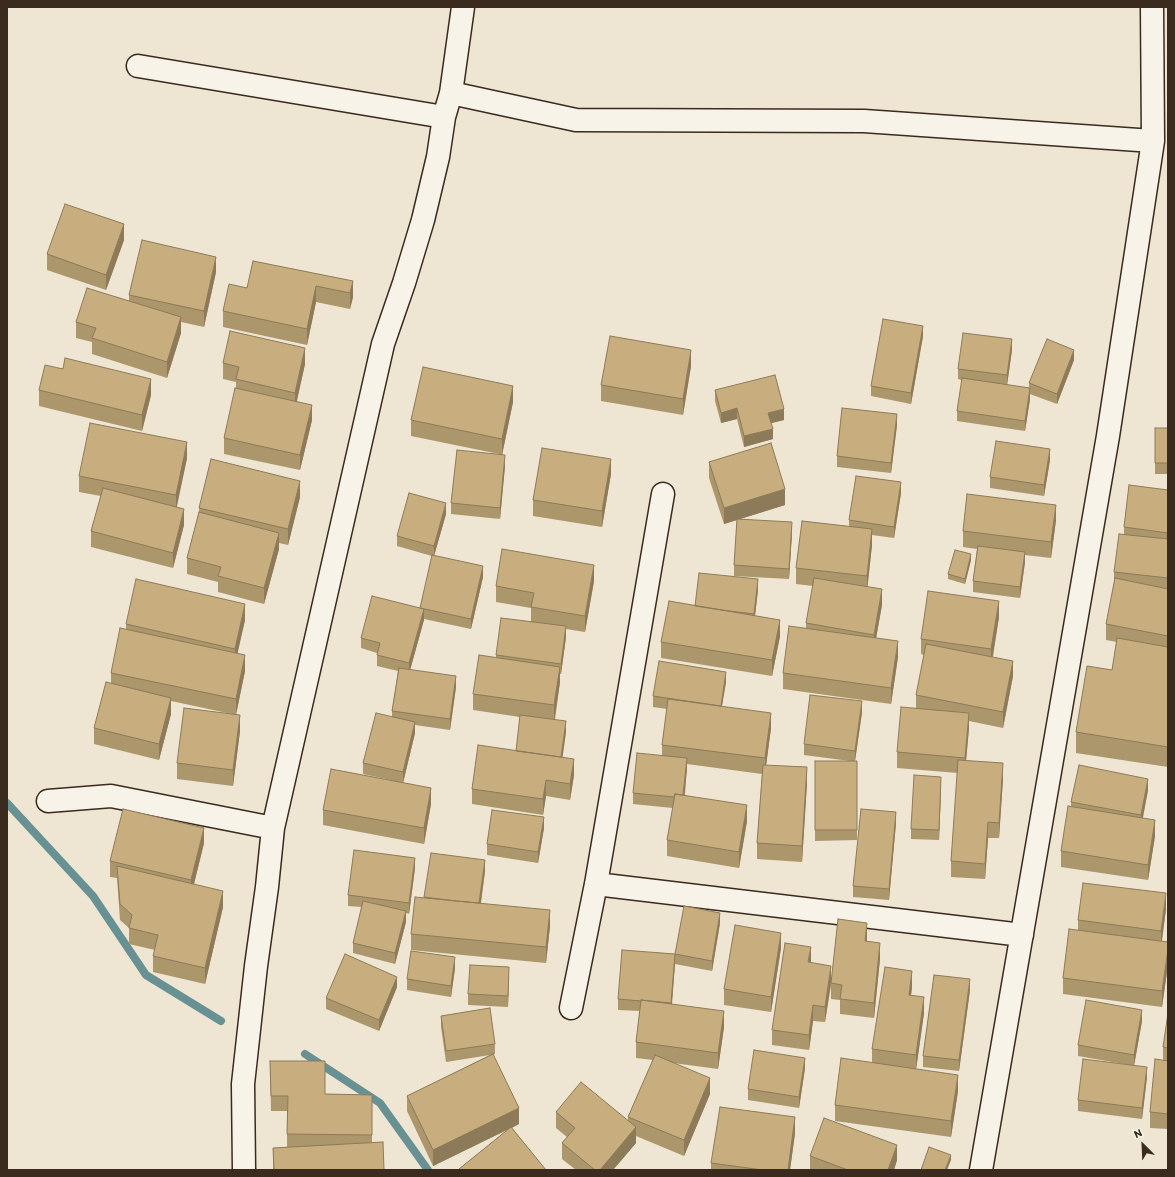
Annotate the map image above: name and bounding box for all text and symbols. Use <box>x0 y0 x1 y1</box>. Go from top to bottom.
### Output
north arrow <box>1123 1125 1163 1165</box>
text: N <box>1132 1126 1144 1141</box>

